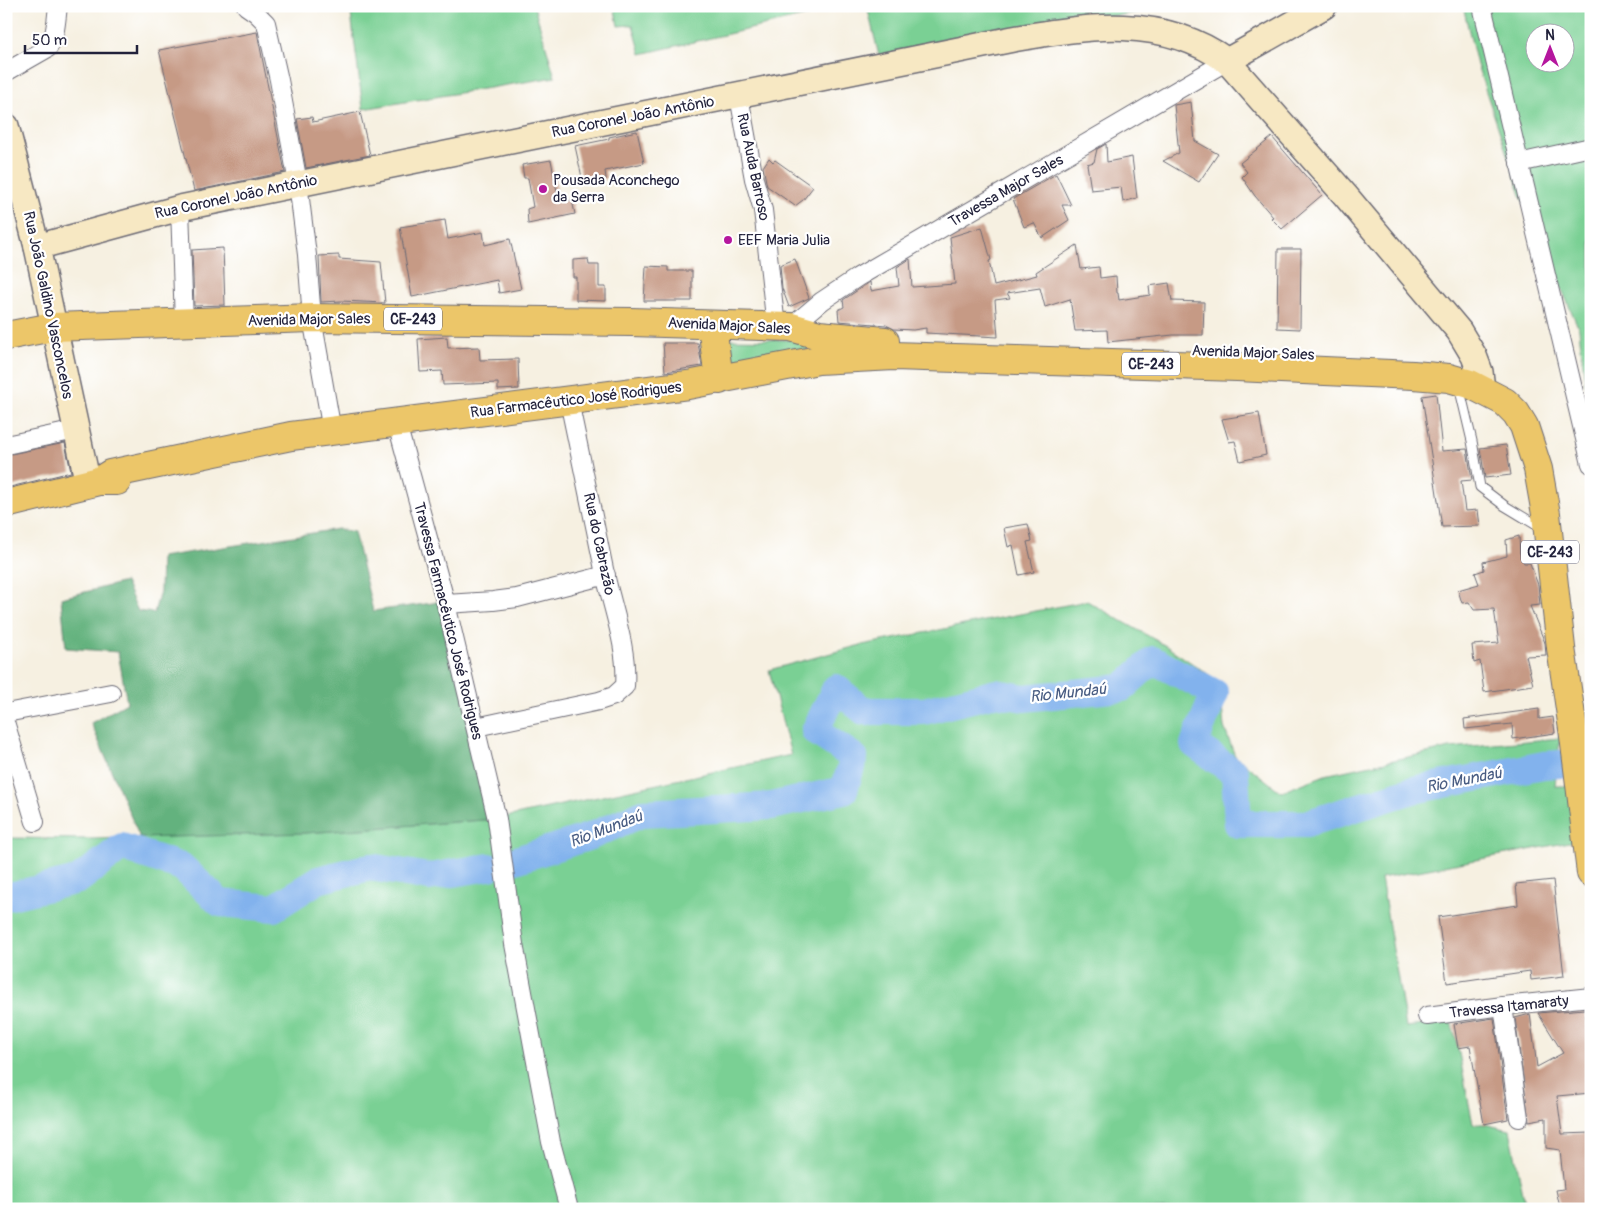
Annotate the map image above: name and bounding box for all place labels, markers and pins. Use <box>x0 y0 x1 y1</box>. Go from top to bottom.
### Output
place label: Pousada Aconchego da Serra <box>553 171 680 207</box>
marker: Pousada Aconchego da Serra <box>537 183 549 195</box>
place label: EEF Maria Julia <box>738 231 830 250</box>
marker: EEF Maria Julia <box>722 234 734 246</box>

